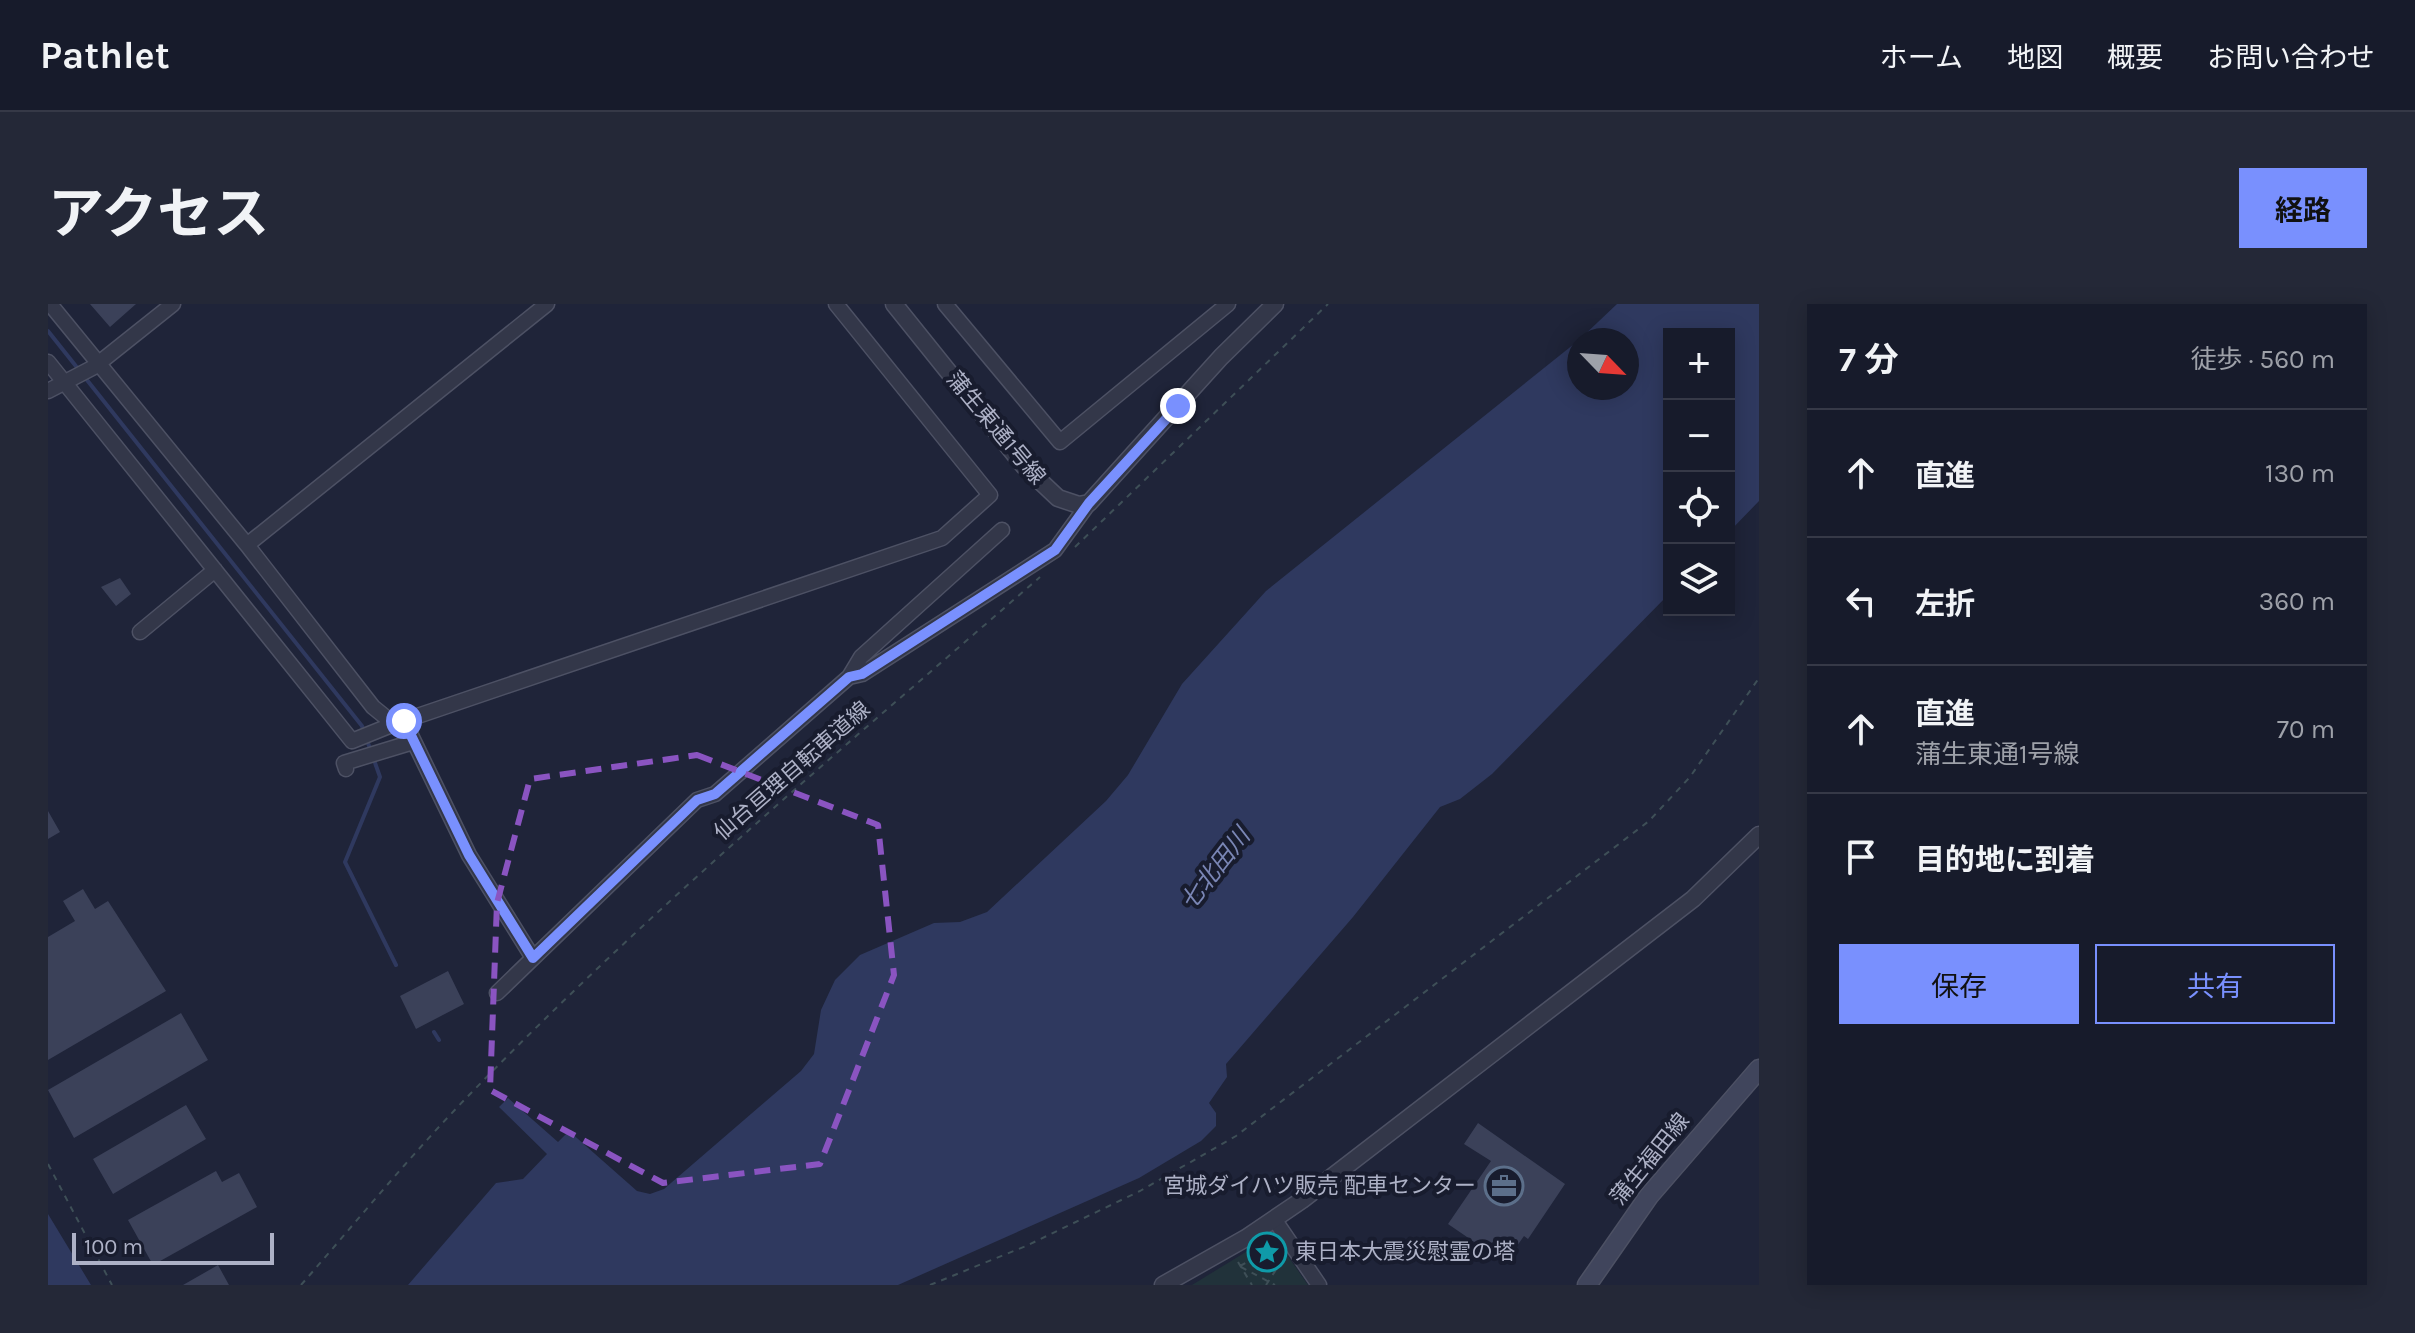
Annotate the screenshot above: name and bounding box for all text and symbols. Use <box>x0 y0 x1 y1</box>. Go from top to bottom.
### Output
text: Pathlet <box>40 33 170 78</box>
text: ホーム <box>1880 41 1963 74</box>
text: 地図 <box>2007 41 2063 74</box>
text: 概要 <box>2107 41 2163 74</box>
text: お問い合わせ <box>2207 41 2375 74</box>
button: 経路 <box>2239 168 2367 248</box>
text: アクセス <box>48 182 269 247</box>
north arrow <box>1567 328 1639 400</box>
map controls <box>1663 328 1735 616</box>
button: + <box>1663 328 1735 400</box>
text: 7 分 <box>1839 340 1899 380</box>
text: 徒歩 · 560 m <box>2191 344 2335 375</box>
street label: 蒲生東通1号線 <box>941 366 1051 490</box>
route end <box>1160 388 1196 424</box>
button: − <box>1663 400 1735 472</box>
icon: ahead <box>1839 451 1883 495</box>
text: 直進 <box>1915 458 1975 494</box>
text: 130 m <box>2265 458 2335 489</box>
button: locate <box>1663 472 1735 544</box>
button: layers <box>1663 544 1735 616</box>
icon: left <box>1839 579 1883 623</box>
text: 左折 <box>1915 586 1975 622</box>
text: 360 m <box>2259 586 2335 617</box>
street label: 仙台亘理自転車道線 <box>709 696 875 846</box>
text: 直進 <box>1915 696 1975 732</box>
route start <box>386 703 422 739</box>
icon: ahead <box>1839 707 1883 751</box>
text: 70 m <box>2277 714 2335 745</box>
text: 蒲生東通1号線 <box>1915 739 2080 770</box>
water label: 七北田川 <box>1174 820 1257 915</box>
icon: arrive <box>1839 835 1883 879</box>
text: 目的地に到着 <box>1915 842 2095 878</box>
button: 保存 <box>1839 944 2079 1024</box>
button: 共有 <box>2095 944 2335 1024</box>
street label: 蒲生福田線 <box>1605 1108 1695 1210</box>
office icon: 宮城ダイハツ販売 配車センター <box>1483 1165 1525 1207</box>
place label: 宮城ダイハツ販売 配車センター <box>1163 1173 1476 1199</box>
scale bar <box>72 1229 274 1265</box>
place icon: 東日本大震災慰霊の塔 <box>1246 1231 1288 1273</box>
text: 100 m <box>84 1234 143 1260</box>
place label: 東日本大震災慰霊の塔 <box>1295 1239 1515 1265</box>

